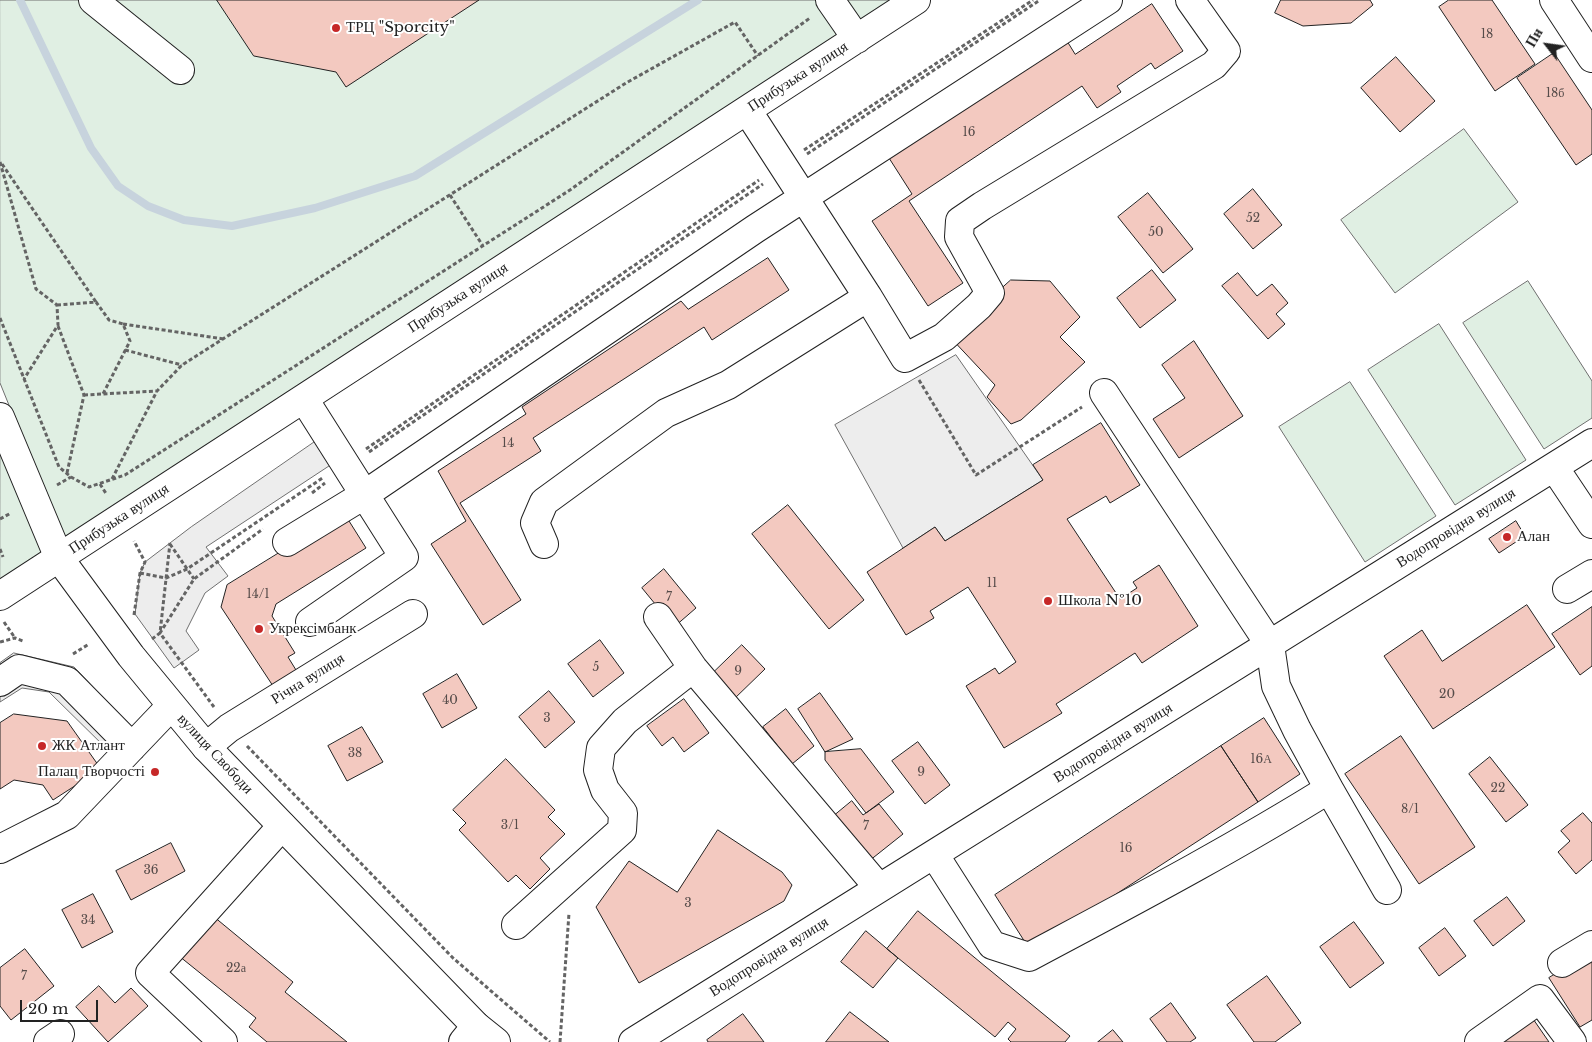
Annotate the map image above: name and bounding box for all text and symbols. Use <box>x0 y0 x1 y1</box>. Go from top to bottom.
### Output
place label: ТРЦ "Sporcity" <box>346 19 455 37</box>
north arrow <box>1522 20 1572 70</box>
marker: ТРЦ "Sporcity" <box>330 22 342 34</box>
text: Пн <box>1521 25 1547 50</box>
house number: 18 <box>1481 28 1493 42</box>
street label: Прибузька вулиця <box>745 38 851 116</box>
house number: 18б <box>1546 87 1564 101</box>
house number: 16 <box>962 126 976 140</box>
house number: 52 <box>1246 212 1260 226</box>
house number: 50 <box>1148 226 1164 240</box>
street label: Прибузька вулиця <box>405 259 511 337</box>
house number: 14 <box>502 437 514 451</box>
street label: Прибузька вулиця <box>66 480 172 558</box>
street label: Водопровідна вулиця <box>1393 484 1519 572</box>
place label: Алан <box>1517 528 1550 546</box>
marker: Алан <box>1501 531 1513 543</box>
house number: 11 <box>987 577 997 591</box>
house number: 14/1 <box>246 588 270 602</box>
house number: 7 <box>666 591 672 605</box>
place label: Школа №10 <box>1058 592 1142 610</box>
marker: Школа №10 <box>1042 595 1054 607</box>
place label: Укрексімбанк <box>269 620 357 638</box>
marker: Укрексімбанк <box>253 623 265 635</box>
street label: Річна вулиця <box>268 649 348 709</box>
house number: 5 <box>593 661 599 675</box>
house number: 9 <box>734 665 742 679</box>
house number: 20 <box>1439 688 1455 702</box>
house number: 40 <box>442 694 458 708</box>
street label: Водопровідна вулиця <box>1050 699 1176 787</box>
street label: вулиця Свободи <box>173 710 257 798</box>
house number: 3 <box>543 712 551 726</box>
place label: ЖК Атлант <box>52 737 125 755</box>
marker: ЖК Атлант <box>36 740 48 752</box>
house number: 38 <box>348 747 362 761</box>
house number: 16А <box>1250 753 1272 767</box>
place label: Палац Творчості <box>38 763 145 781</box>
marker: Палац Творчості <box>149 766 161 778</box>
house number: 9 <box>917 766 925 780</box>
house number: 22 <box>1491 782 1505 796</box>
house number: 8/1 <box>1401 803 1419 817</box>
house number: 3/1 <box>501 819 519 833</box>
house number: 7 <box>863 820 869 834</box>
house number: 16 <box>1119 842 1133 856</box>
house number: 36 <box>143 864 159 878</box>
house number: 3 <box>684 897 692 911</box>
street label: Водопровідна вулиця <box>706 913 832 1001</box>
house number: 34 <box>81 914 95 928</box>
house number: 22а <box>226 962 246 976</box>
house number: 7 <box>21 970 27 984</box>
scale bar <box>22 990 100 1022</box>
text: 20 m <box>28 999 68 1018</box>

